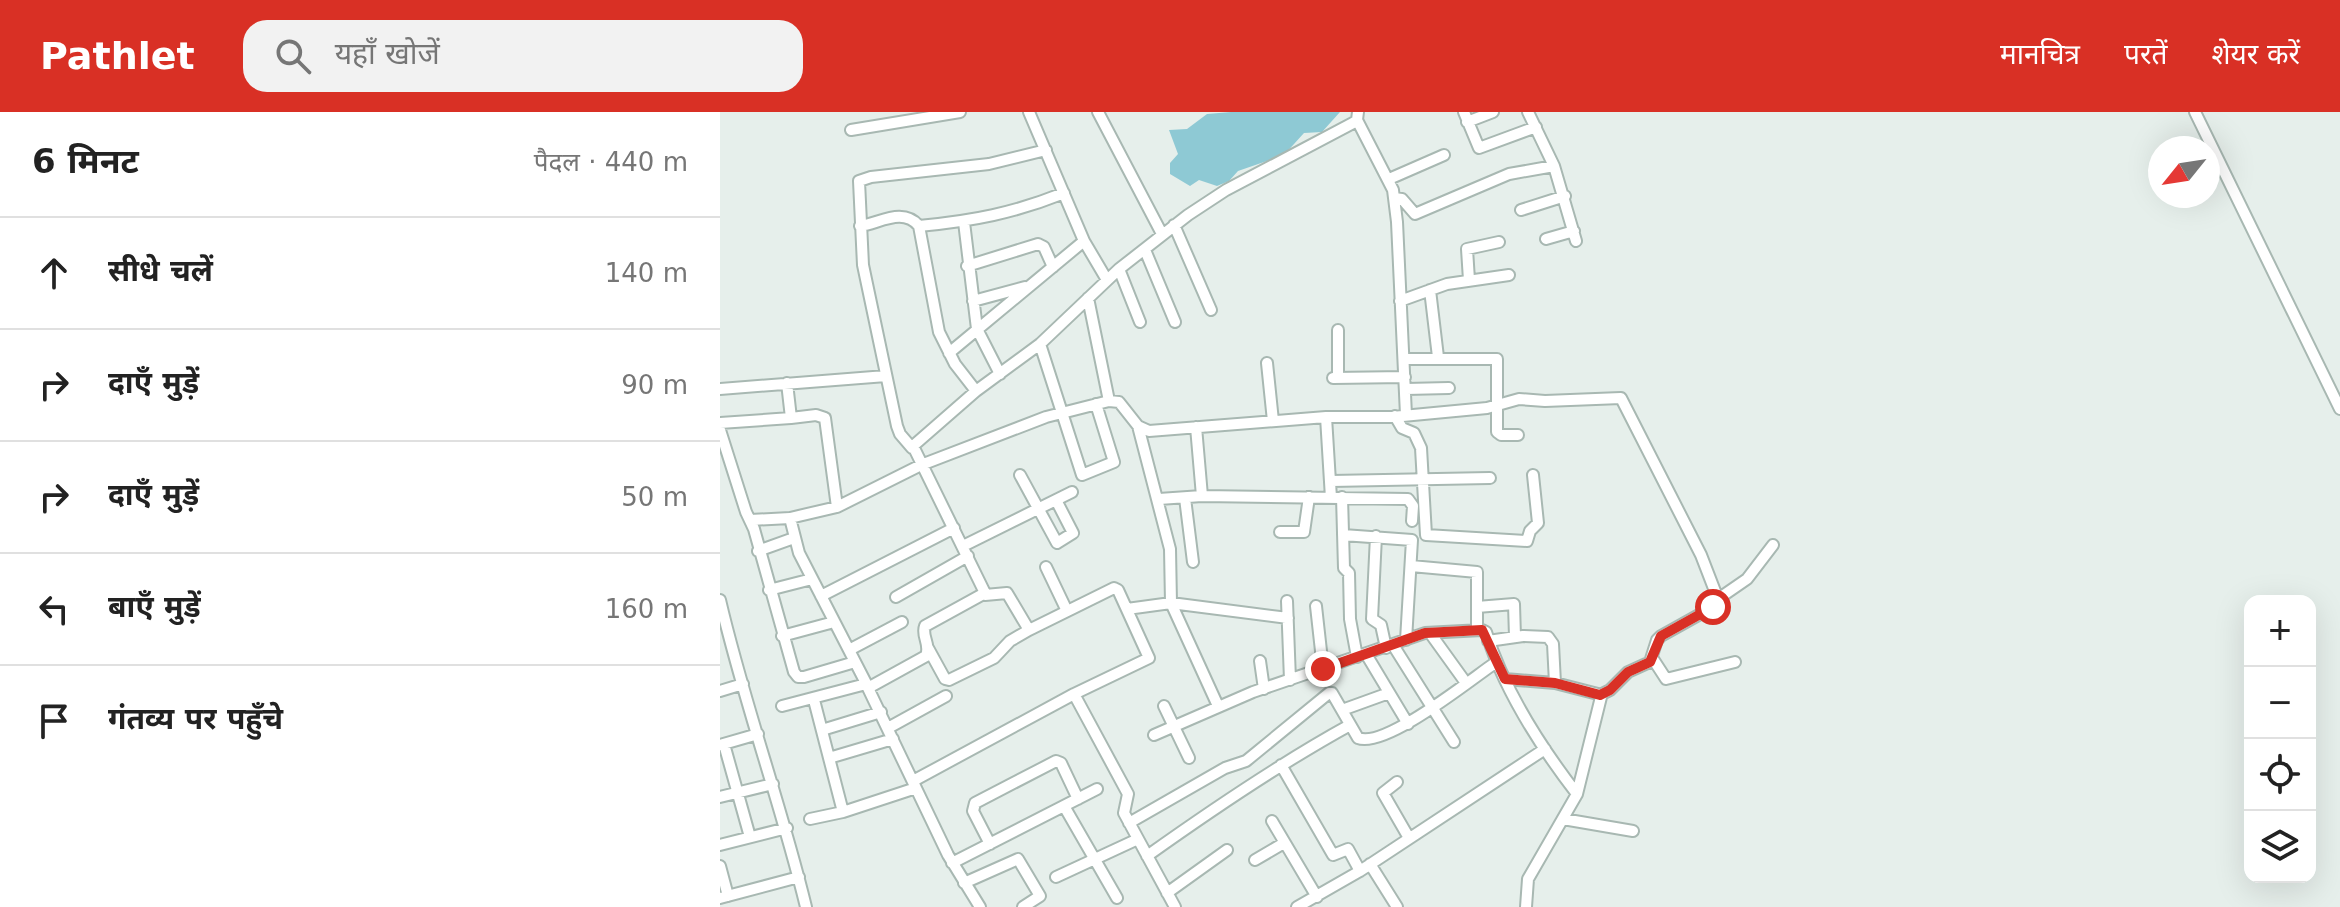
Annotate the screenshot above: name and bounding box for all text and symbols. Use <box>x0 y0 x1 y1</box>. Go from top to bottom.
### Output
search box <box>243 20 803 92</box>
text: Pathlet <box>40 34 195 78</box>
icon: search <box>271 34 315 78</box>
text: यहाँ खोजें <box>335 36 440 71</box>
text: मानचित्र <box>2000 38 2080 71</box>
text: परतें <box>2124 38 2167 71</box>
text: शेयर करें <box>2211 38 2300 71</box>
north arrow <box>2148 136 2220 208</box>
text: 6 मिनट <box>32 141 139 181</box>
text: पैदल · 440 m <box>534 147 688 177</box>
icon: ahead <box>32 251 76 295</box>
text: सीधे चलें <box>108 253 213 288</box>
text: 140 m <box>605 258 688 288</box>
icon: right <box>32 363 76 407</box>
text: दाएँ मुड़ें <box>108 365 199 400</box>
text: 90 m <box>621 370 688 400</box>
icon: right <box>32 475 76 519</box>
text: दाएँ मुड़ें <box>108 477 199 512</box>
text: 50 m <box>621 482 688 512</box>
icon: left <box>32 587 76 631</box>
text: बाएँ मुड़ें <box>108 589 201 624</box>
route start <box>1695 589 1731 625</box>
text: 160 m <box>605 594 688 624</box>
map controls <box>2244 595 2316 883</box>
button: + <box>2244 595 2316 667</box>
route end <box>1305 651 1341 687</box>
button: − <box>2244 667 2316 739</box>
icon: arrive <box>32 699 76 743</box>
text: गंतव्य पर पहुँचे <box>108 701 283 736</box>
button: locate <box>2244 739 2316 811</box>
button: layers <box>2244 811 2316 883</box>

